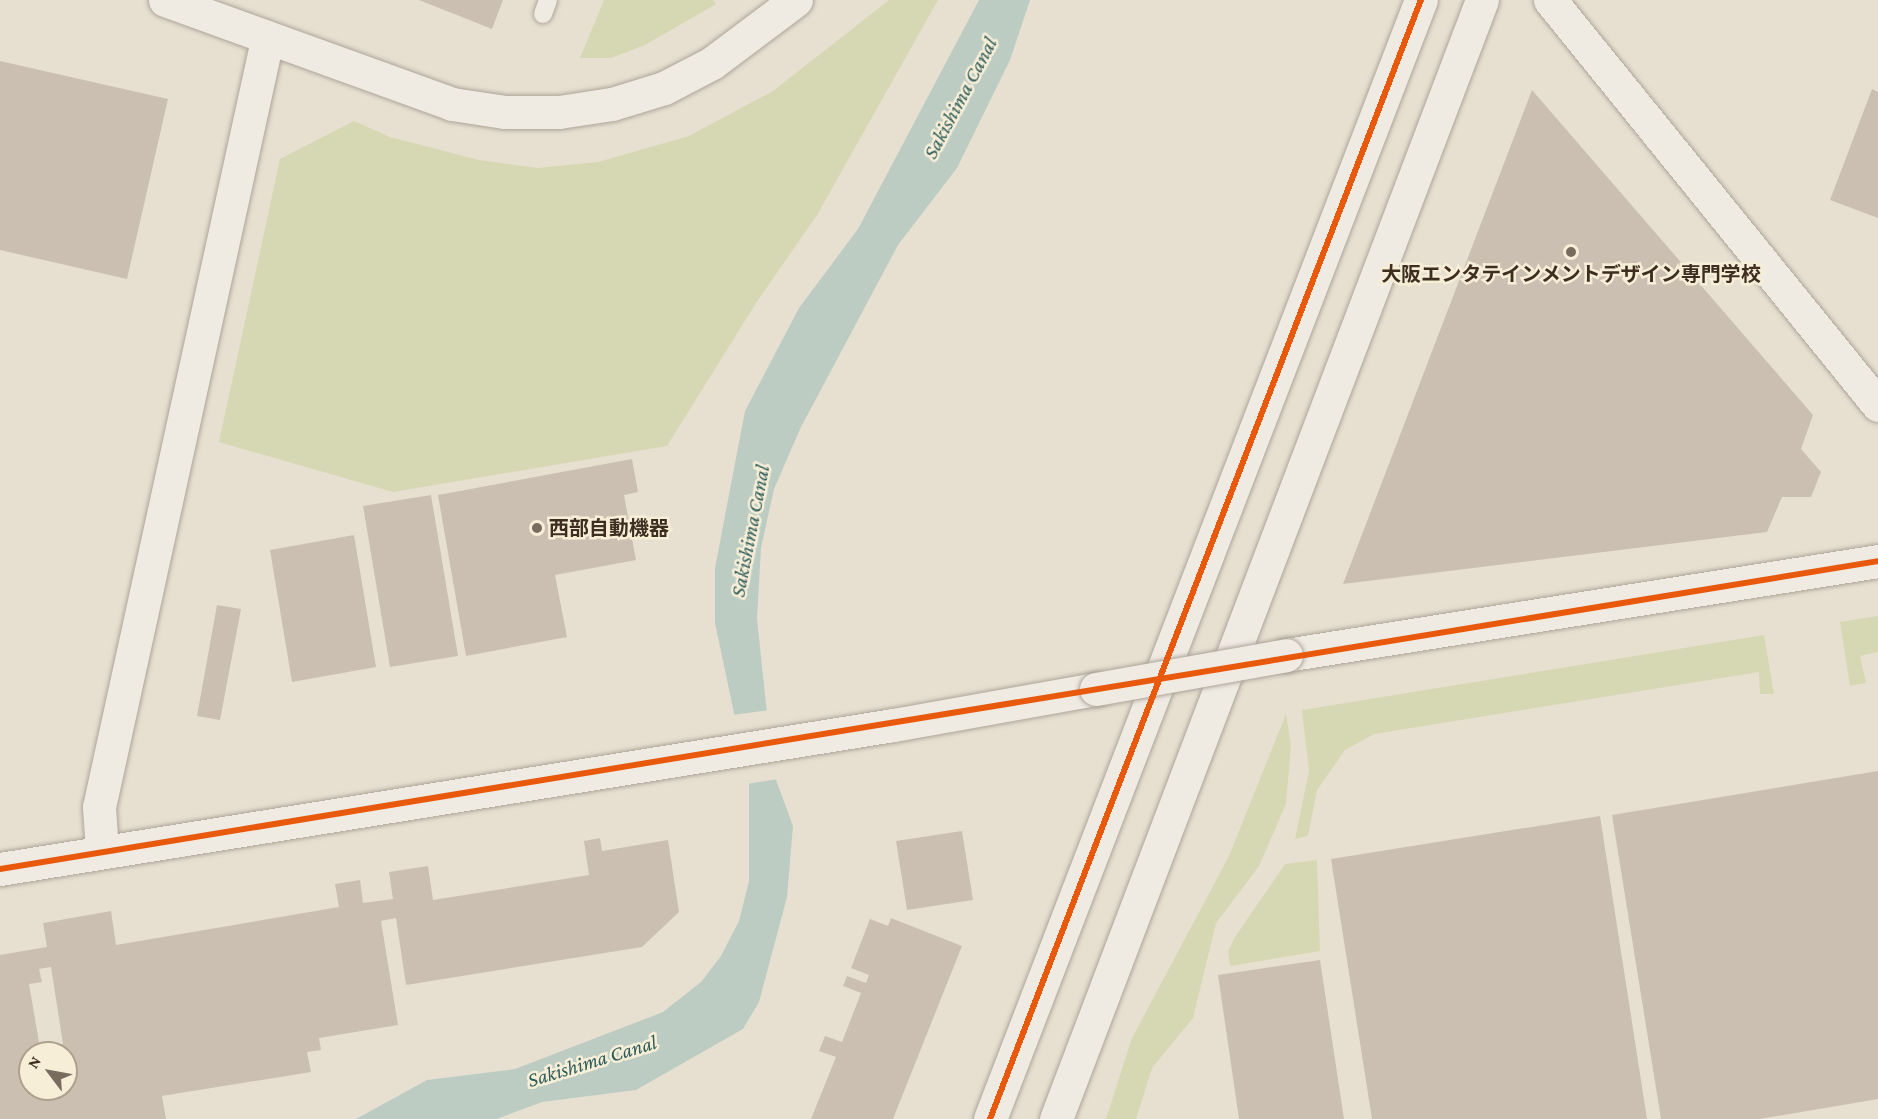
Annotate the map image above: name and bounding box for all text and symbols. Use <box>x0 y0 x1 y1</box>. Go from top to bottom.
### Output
water label: Sakishima Canal <box>917 33 1003 163</box>
marker: 大阪エンタテインメントデザイン専門学校 <box>1564 245 1578 259</box>
place label: 大阪エンタテインメントデザイン専門学校 <box>1381 262 1761 286</box>
water label: Sakishima Canal <box>725 463 775 599</box>
place label: 西部自動機器 <box>549 516 669 540</box>
marker: 西部自動機器 <box>530 521 544 535</box>
water label: Sakishima Canal <box>524 1029 660 1093</box>
north arrow <box>18 1041 78 1101</box>
text: N <box>24 1053 44 1071</box>

